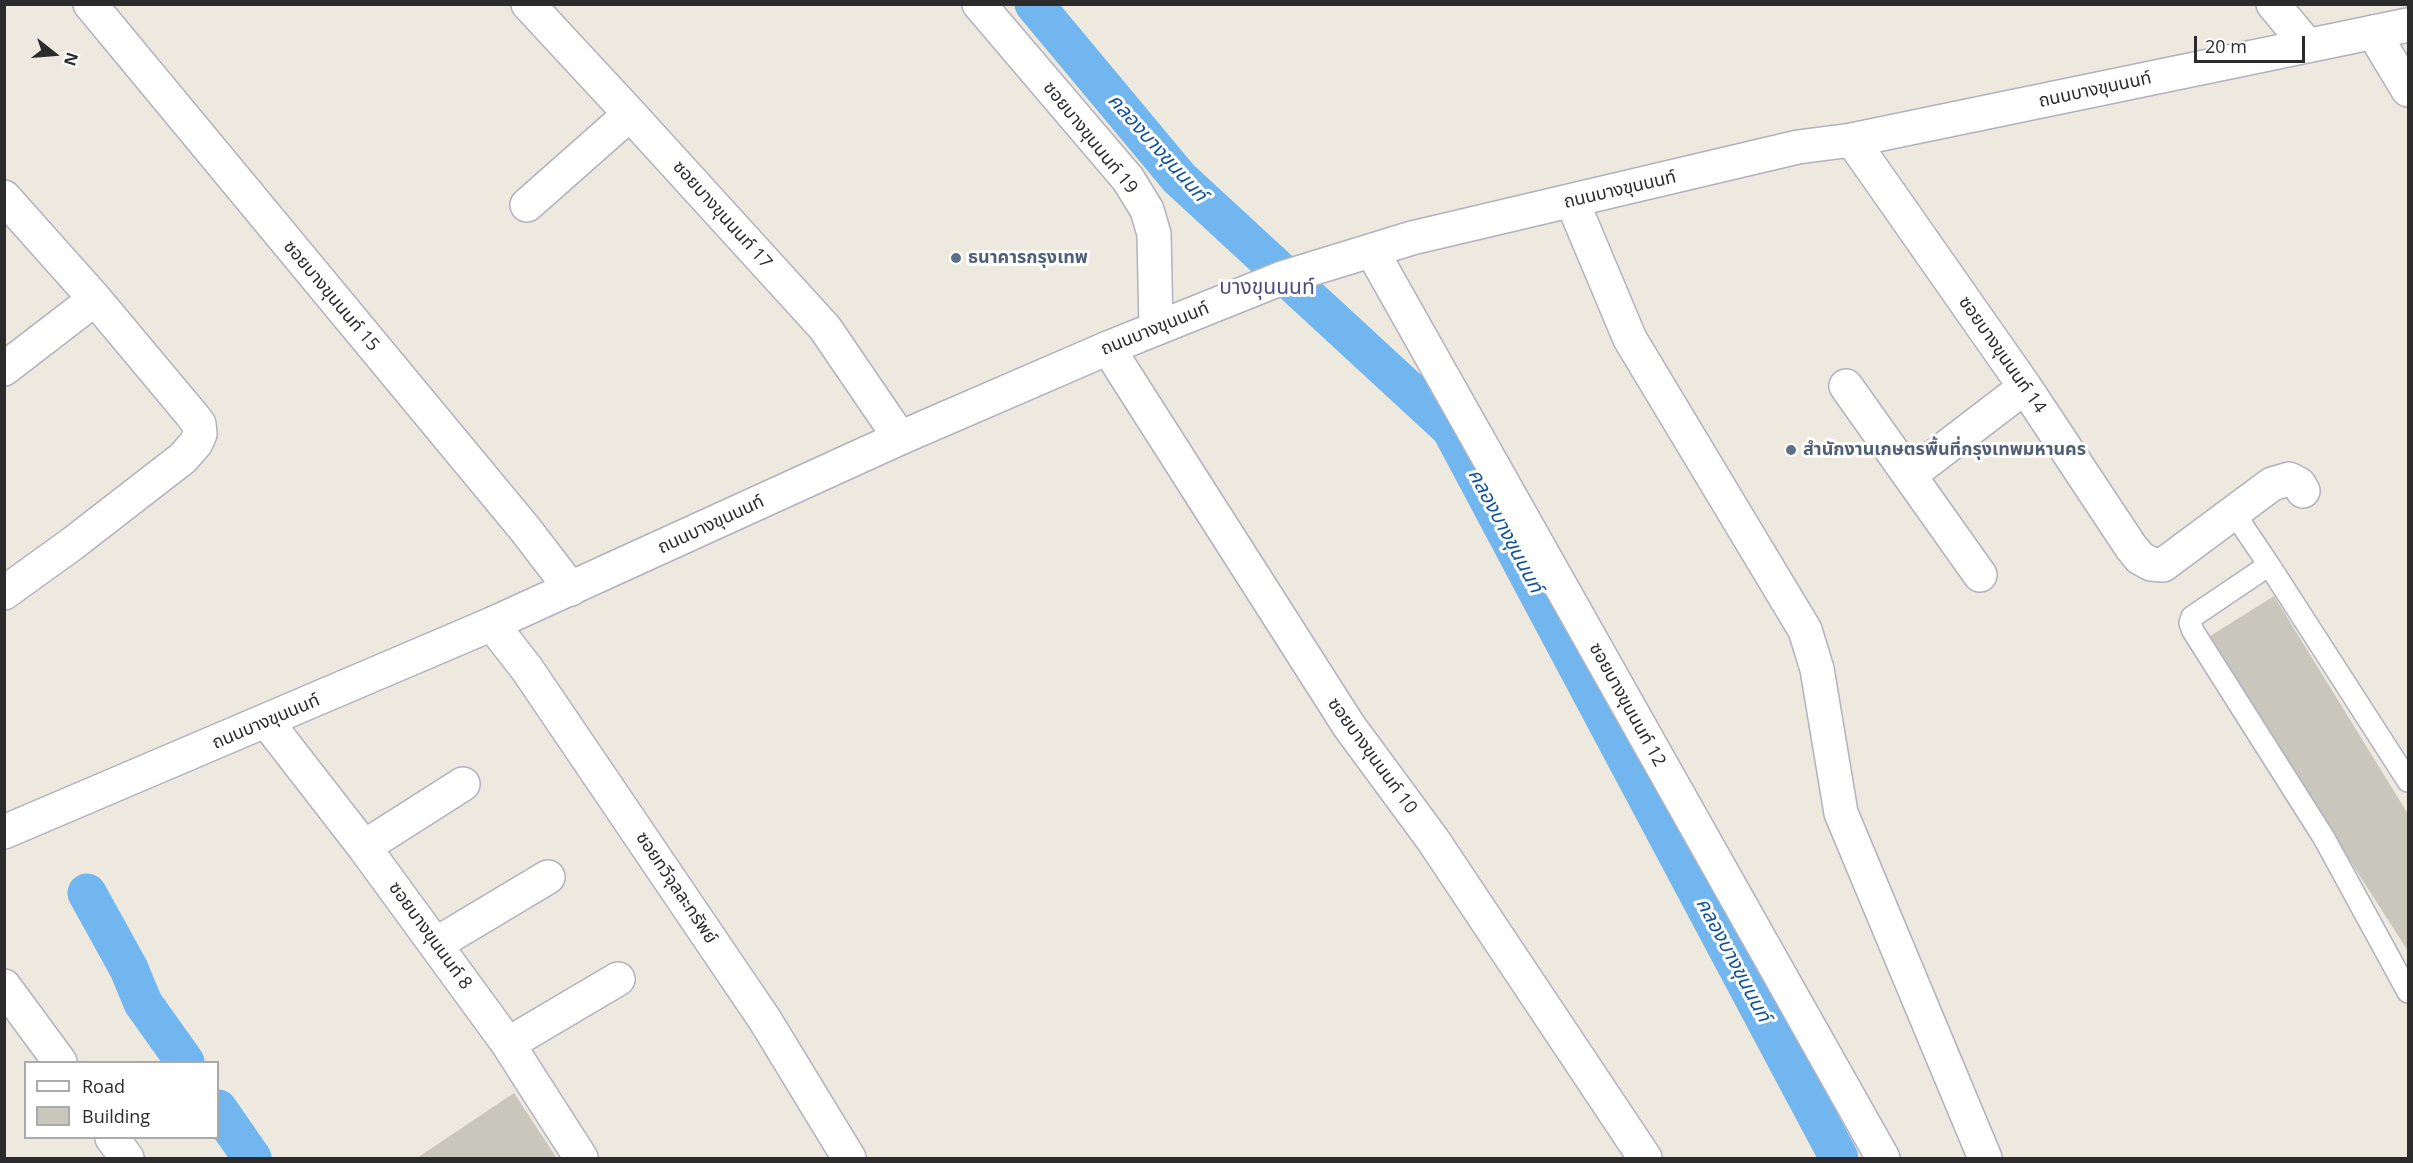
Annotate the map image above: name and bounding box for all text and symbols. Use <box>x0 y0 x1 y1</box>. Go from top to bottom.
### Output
north arrow <box>24 24 84 84</box>
scale bar <box>2197 24 2308 62</box>
text: 20 m <box>2205 34 2247 58</box>
text: N <box>59 50 84 69</box>
street label: ถนนบางขุนนนท์ <box>2037 68 2153 112</box>
street label: ซอยบางขุนนนท์ 19 <box>1038 78 1142 198</box>
water label: คลองบางขุนนนท์ <box>1102 89 1212 207</box>
street label: ซอยบางขุนนนท์ 17 <box>668 156 776 274</box>
street label: ถนนบางขุนนนท์ <box>1562 167 1678 213</box>
street label: ซอยบางขุนนนท์ 15 <box>278 236 384 356</box>
place label: ธนาคารกรุงเทพ <box>968 247 1088 269</box>
marker: ธนาคารกรุงเทพ <box>949 251 963 265</box>
district label: บางขุนนนท์ <box>1219 275 1315 301</box>
street label: ซอยบางขุนนนท์ 14 <box>1954 292 2050 418</box>
street label: ถนนบางขุนนนท์ <box>1098 298 1212 360</box>
place label: สำนักงานเกษตรพื้นที่กรุงเทพมหานคร <box>1803 439 2086 461</box>
marker: สำนักงานเกษตรพื้นที่กรุงเทพมหานคร <box>1784 443 1798 457</box>
water label: คลองบางขุนนนท์ <box>1462 465 1548 597</box>
street label: ถนนบางขุนนนท์ <box>654 491 768 559</box>
street label: ซอยบางขุนนนท์ 12 <box>1584 639 1670 771</box>
street label: ถนนบางขุนนนท์ <box>209 690 323 754</box>
street label: ซอยบางขุนนนท์ 10 <box>1323 694 1421 818</box>
street label: ซอยทวีจุลละทรัพย์ <box>631 828 721 948</box>
street label: ซอยบางขุนนนท์ 8 <box>384 878 476 994</box>
water label: คลองบางขุนนนท์ <box>1690 894 1776 1026</box>
legend <box>24 1061 219 1139</box>
text: Road <box>82 1074 125 1098</box>
text: Building <box>82 1104 150 1128</box>

